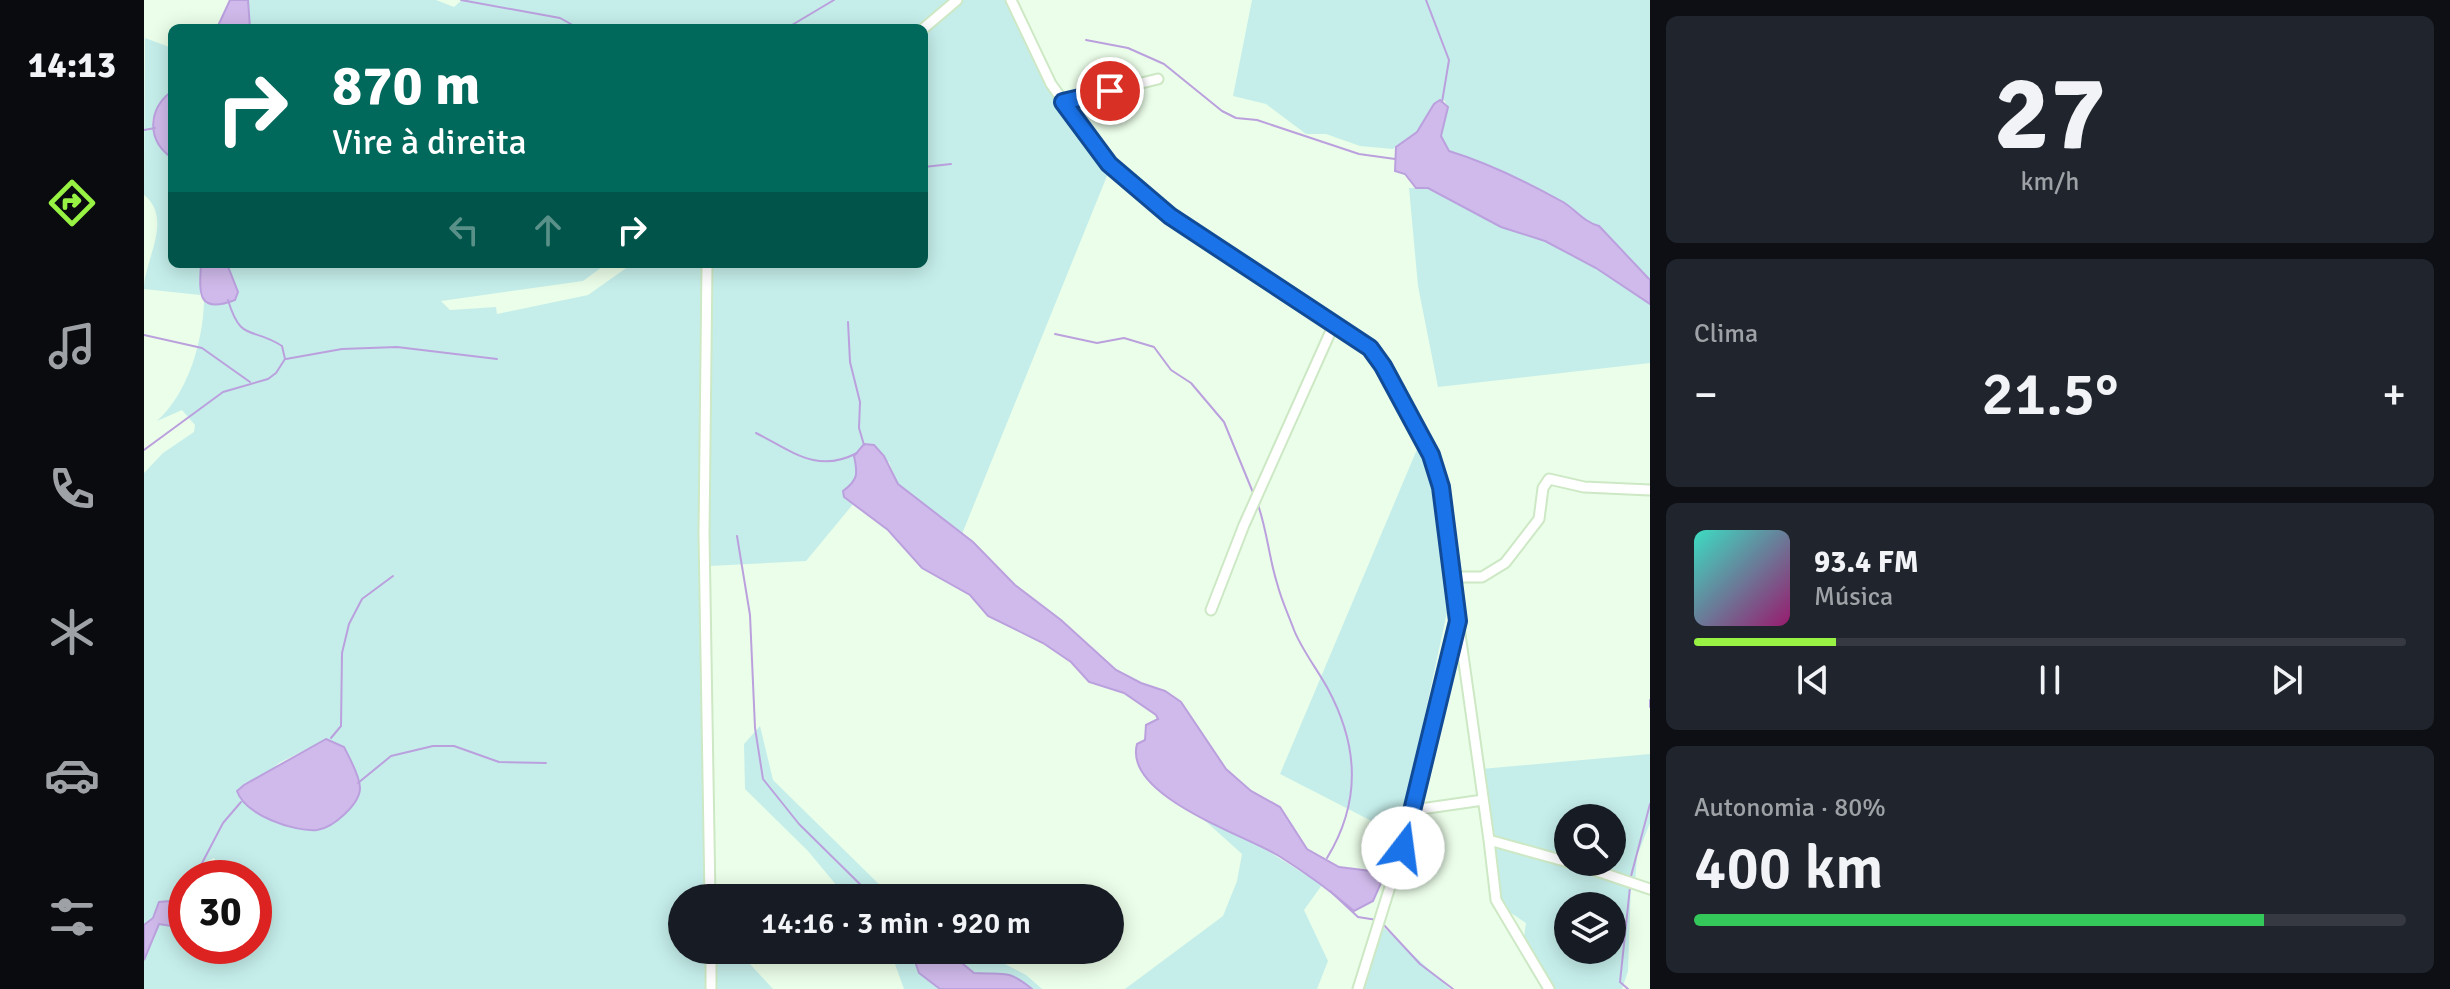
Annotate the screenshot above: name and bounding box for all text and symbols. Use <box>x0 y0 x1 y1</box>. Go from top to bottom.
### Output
text: 14:13 <box>28 43 116 88</box>
text: 27 <box>1994 50 2106 178</box>
text: 870 m <box>332 51 480 120</box>
icon: right <box>200 56 304 160</box>
pin <box>1076 57 1144 125</box>
icon: arrive <box>1088 69 1132 113</box>
text: Vire à direita <box>332 120 527 165</box>
text: km/h <box>2021 166 2079 198</box>
icon: directions <box>44 175 100 231</box>
icon: left <box>442 208 486 252</box>
icon: ahead <box>526 208 570 252</box>
icon: right <box>610 208 654 252</box>
icon: music <box>44 318 100 374</box>
text: Clima <box>1694 318 1758 350</box>
text: 21.5° <box>1982 358 2118 432</box>
text: − <box>1694 368 1718 422</box>
text: + <box>2382 368 2406 422</box>
icon: phone <box>44 461 100 517</box>
text: 93.4 FM <box>1814 544 1919 581</box>
text: Música <box>1814 581 1893 613</box>
icon: climate <box>44 604 100 660</box>
icon: previous <box>1791 658 1835 702</box>
icon: pause <box>2028 658 2072 702</box>
icon: next <box>2265 658 2309 702</box>
icon: car <box>44 747 100 803</box>
text: Autonomia · 80% <box>1694 792 1886 824</box>
map controls <box>1554 804 1626 964</box>
button: search <box>1554 804 1626 876</box>
position arrow <box>1361 806 1445 890</box>
text: 400 km <box>1694 832 1883 906</box>
speed limit sign: 30 <box>168 860 272 964</box>
icon: filters <box>44 889 100 945</box>
button: layers <box>1554 892 1626 964</box>
text: 14:16 · 3 min · 920 m <box>761 905 1031 942</box>

